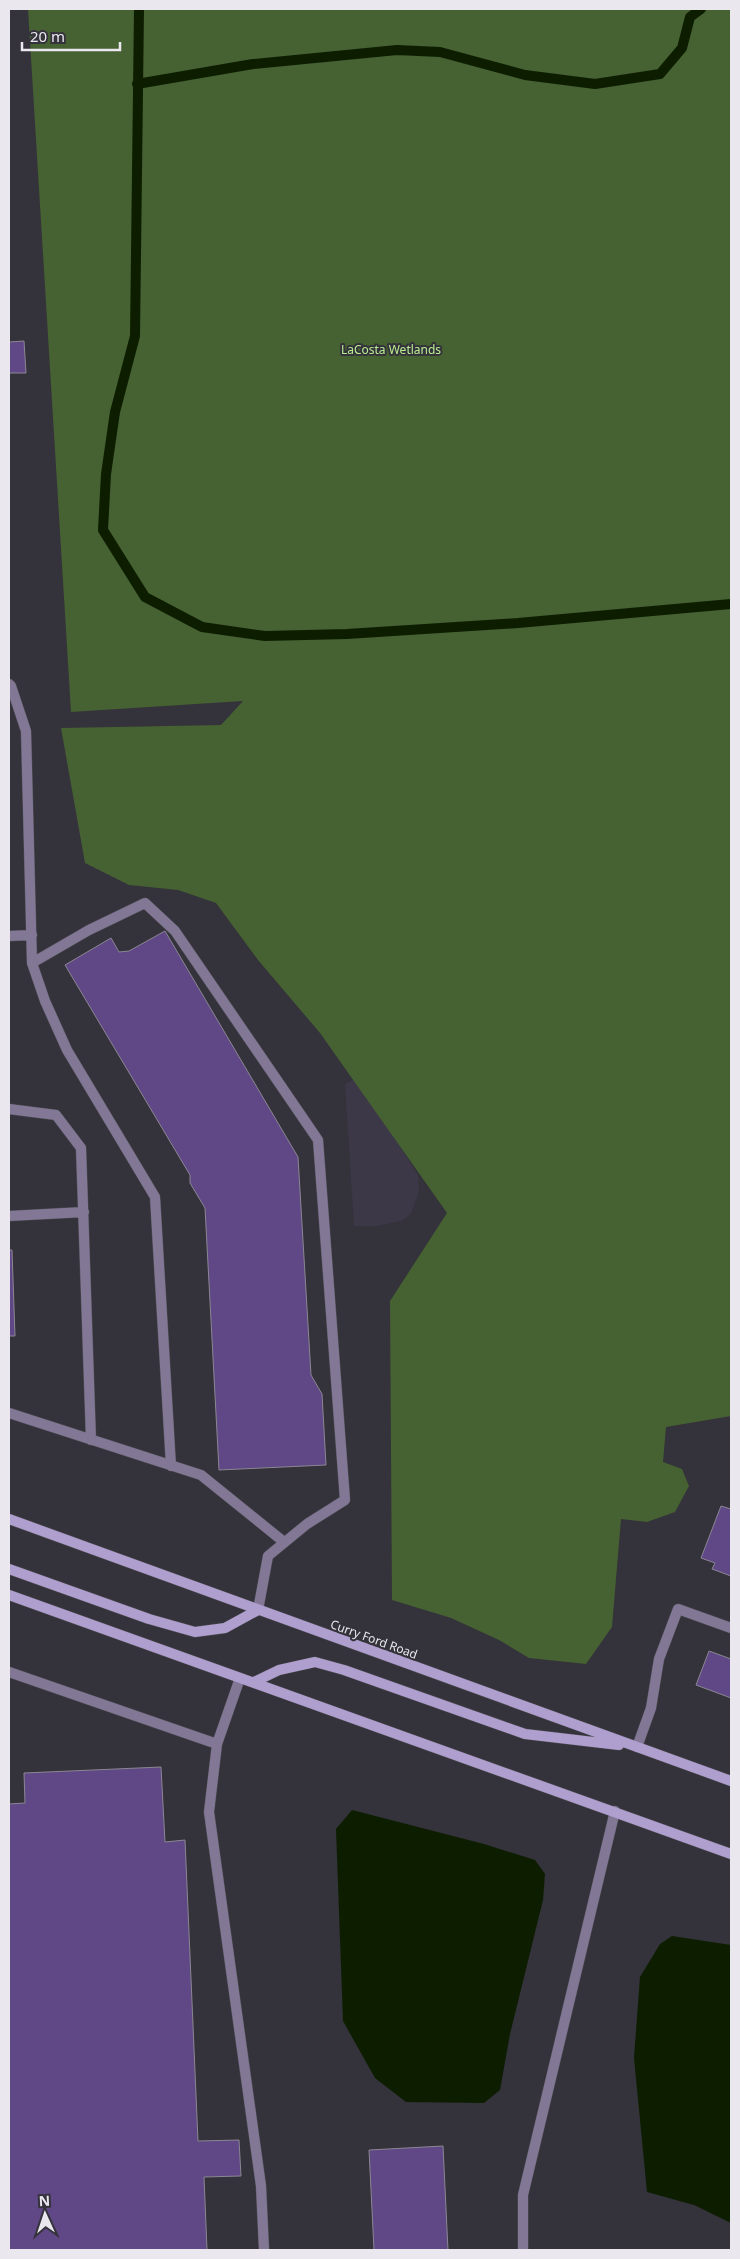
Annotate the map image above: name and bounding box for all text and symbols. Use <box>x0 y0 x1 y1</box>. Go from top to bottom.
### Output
scale bar <box>22 20 120 52</box>
text: 20 m <box>30 26 65 46</box>
park label: LaCosta Wetlands <box>341 341 441 358</box>
street label: Curry Ford Road <box>328 1615 420 1663</box>
north arrow <box>20 2189 70 2239</box>
text: N <box>38 2191 50 2210</box>

